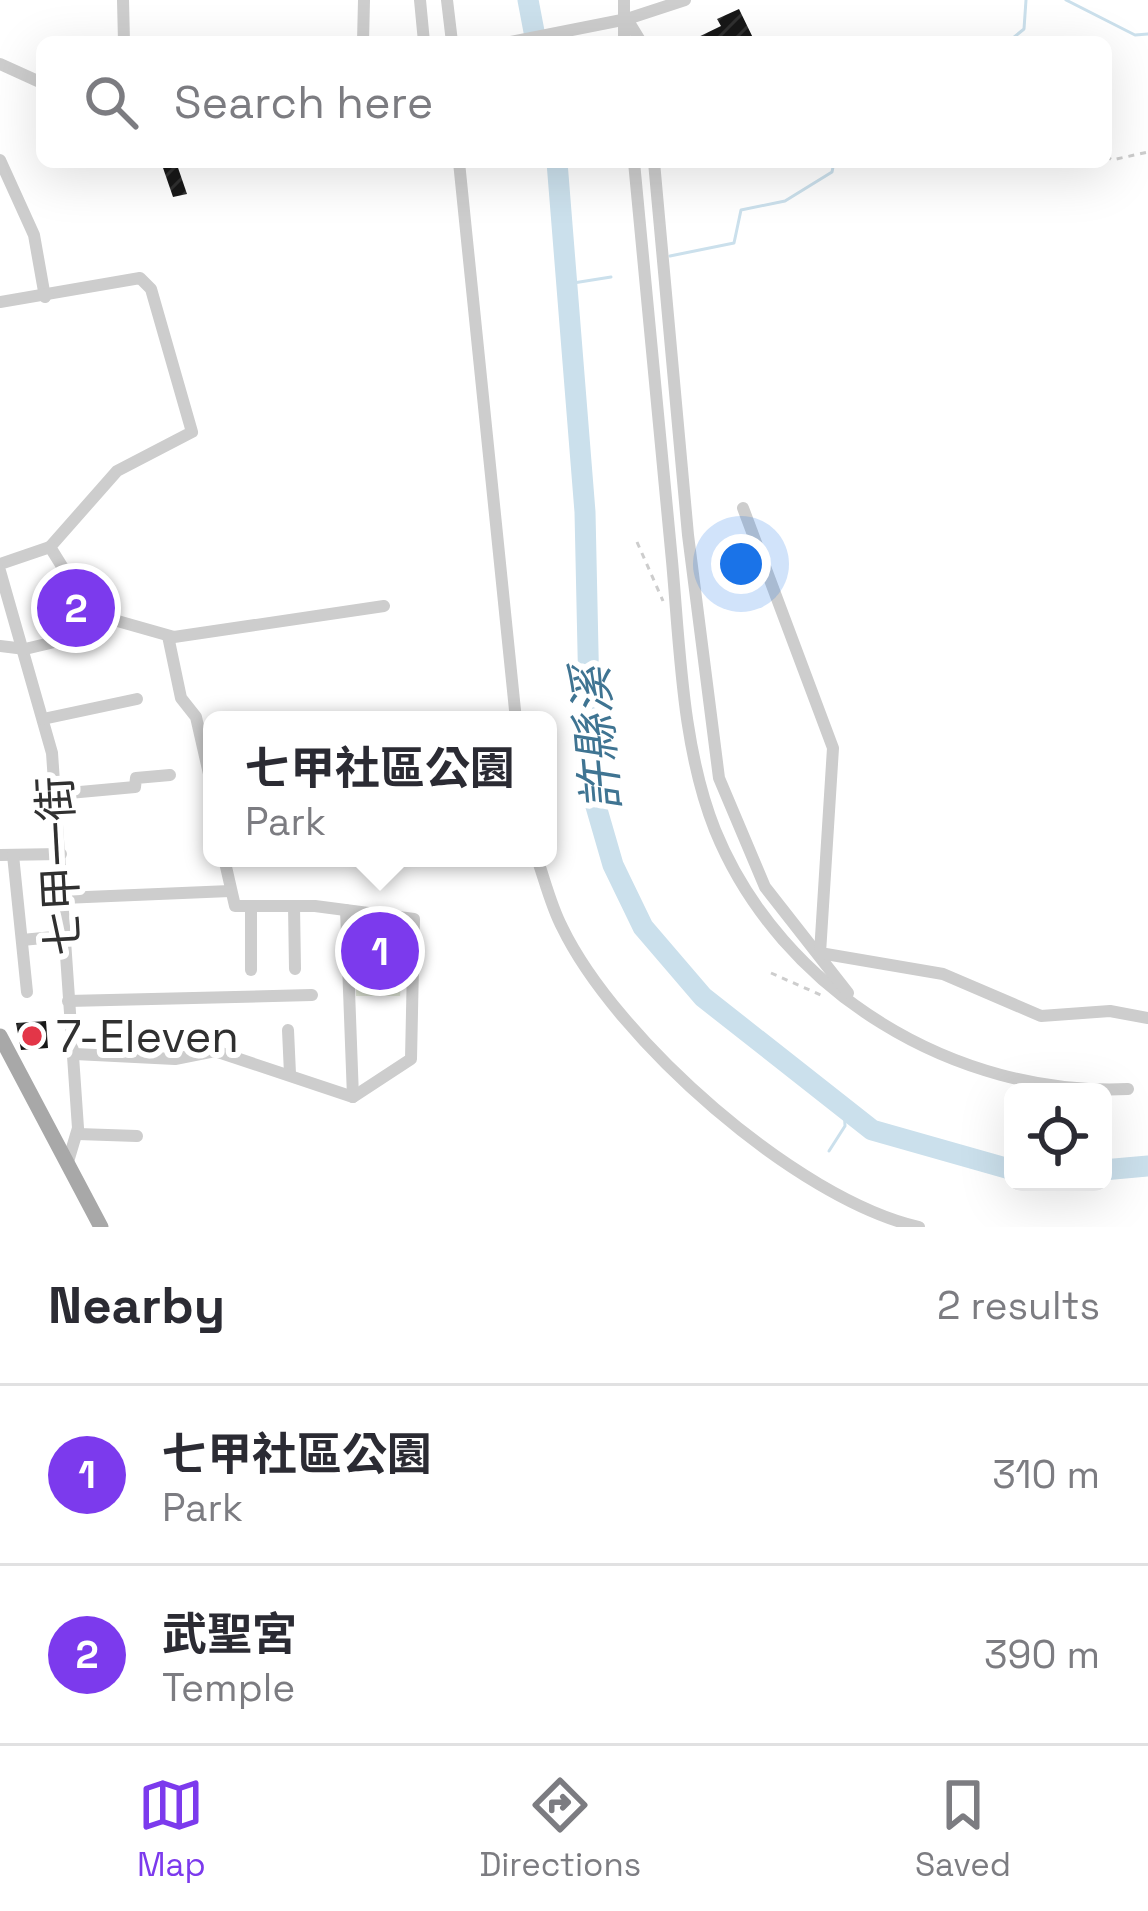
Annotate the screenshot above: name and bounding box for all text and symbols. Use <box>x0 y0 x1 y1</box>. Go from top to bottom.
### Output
search box <box>36 36 1112 168</box>
icon: search <box>78 69 144 135</box>
text: Search here <box>174 74 433 131</box>
your location <box>711 534 771 594</box>
pin: 2 <box>37 563 115 653</box>
water label: 許縣溪 <box>559 659 633 813</box>
popup <box>203 711 557 867</box>
text: 七甲社區公園 <box>245 740 515 797</box>
street label: 七甲一街 <box>26 775 93 957</box>
text: Park <box>245 797 326 846</box>
pin: 1 <box>341 906 419 996</box>
place label: 7-Eleven <box>56 1008 239 1065</box>
marker: 7-Eleven <box>19 1023 45 1049</box>
map controls <box>1004 1083 1112 1191</box>
button: locate <box>1004 1083 1112 1191</box>
text: Nearby <box>48 1273 225 1338</box>
text: 2 results <box>937 1281 1100 1330</box>
text: 七甲社區公園 <box>162 1426 432 1483</box>
text: 1 <box>78 1450 96 1499</box>
text: 310 m <box>992 1450 1100 1499</box>
text: Park <box>162 1483 243 1532</box>
text: 武聖宮 <box>162 1606 297 1663</box>
text: 2 <box>75 1630 99 1679</box>
text: 390 m <box>984 1630 1100 1679</box>
text: Temple <box>162 1663 295 1712</box>
tab: Map <box>137 1772 206 1886</box>
tab: Directions <box>479 1772 641 1886</box>
tab: Saved <box>915 1772 1011 1886</box>

